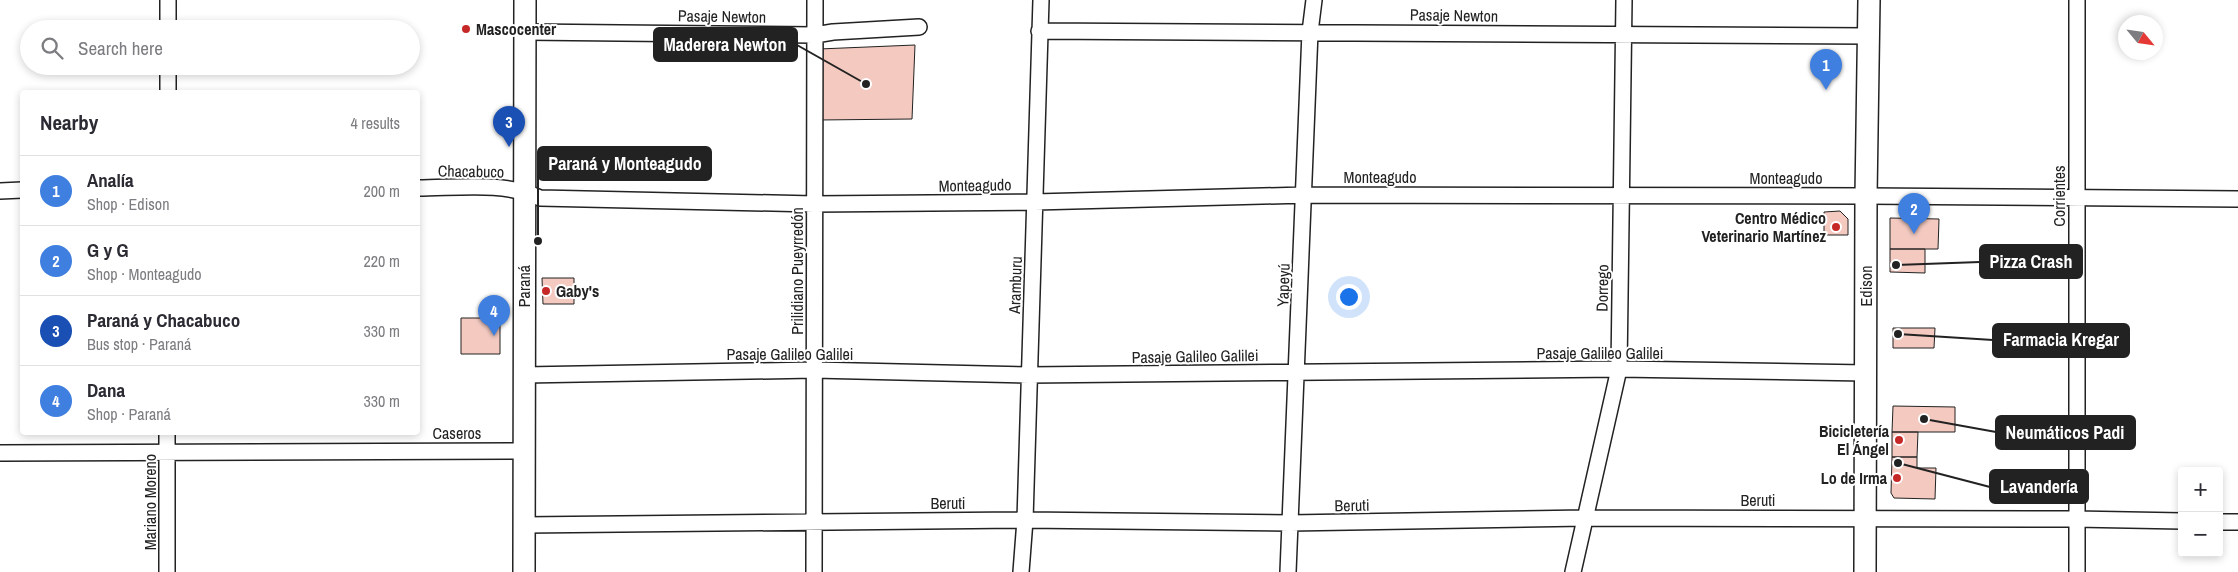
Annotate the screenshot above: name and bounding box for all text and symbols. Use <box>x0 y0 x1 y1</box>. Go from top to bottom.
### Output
street label: Pasaje Newton <box>1410 3 1498 27</box>
street label: Pasaje Newton <box>678 4 766 28</box>
north arrow <box>2118 15 2163 60</box>
place label: Mascocenter <box>476 18 557 40</box>
search box <box>20 20 420 75</box>
marker: Mascocenter <box>460 23 472 35</box>
callout: Maderera Newton <box>654 28 797 61</box>
text: Maderera Newton <box>663 32 787 57</box>
icon: search <box>38 34 66 62</box>
text: Search here <box>78 35 163 61</box>
pin: 1 <box>1810 49 1842 90</box>
pin: 3 <box>493 106 525 147</box>
text: Nearby <box>40 108 98 137</box>
text: 4 results <box>350 112 400 134</box>
callout: Paraná y Monteagudo <box>538 147 711 180</box>
text: Paraná y Monteagudo <box>548 151 702 176</box>
street label: Chacabuco <box>438 159 504 183</box>
street label: Corrientes <box>2048 165 2070 227</box>
street label: Monteagudo <box>1344 166 1416 188</box>
text: Analía <box>87 167 134 193</box>
street label: Monteagudo <box>1750 167 1822 189</box>
street label: Monteagudo <box>938 173 1012 197</box>
text: 1 <box>52 180 60 202</box>
text: 200 m <box>364 180 400 202</box>
text: Shop · Edison <box>87 193 169 215</box>
pin: 2 <box>1898 193 1930 234</box>
street label: Prilidiano Pueyrredón <box>786 207 808 335</box>
place label: Centro Médico Veterinario Martínez <box>1702 207 1826 247</box>
marker: Centro Médico Veterinario Martínez <box>1830 221 1842 233</box>
text: G y G <box>87 237 129 263</box>
callout: Pizza Crash <box>1980 245 2082 278</box>
text: Pizza Crash <box>1990 249 2072 274</box>
text: 2 <box>52 250 60 272</box>
text: 220 m <box>364 250 400 272</box>
street label: Aramburu <box>1003 256 1027 315</box>
text: Shop · Monteagudo <box>87 263 202 285</box>
street label: Yapeyú <box>1271 263 1295 307</box>
street label: Paraná <box>513 264 535 307</box>
street label: Dorrego <box>1591 264 1613 312</box>
street label: Edison <box>1855 266 1877 306</box>
place label: Gaby's <box>556 280 599 302</box>
your location <box>1336 284 1362 310</box>
marker: Gaby's <box>540 285 552 297</box>
pin: 4 <box>478 295 510 336</box>
text: Paraná y Chacabuco <box>87 307 240 333</box>
text: 3 <box>52 320 60 342</box>
text: 330 m <box>364 320 400 342</box>
callout: Farmacia Kregar <box>1993 324 2129 357</box>
text: Farmacia Kregar <box>2003 327 2119 352</box>
text: Bus stop · Paraná <box>87 333 191 355</box>
street label: Pasaje Galileo Galilei <box>1537 342 1663 364</box>
street label: Pasaje Galileo Galilei <box>727 343 853 365</box>
street label: Pasaje Galileo Galilei <box>1131 344 1259 368</box>
text: Dana <box>87 377 125 403</box>
text: 4 <box>52 390 60 412</box>
text: 330 m <box>364 390 400 412</box>
text: Shop · Paraná <box>87 403 171 425</box>
callout: Neumáticos Padi <box>1996 416 2135 449</box>
place label: Bicicletería El Ángel <box>1819 420 1890 460</box>
text: Neumáticos Padi <box>2006 420 2124 445</box>
street label: Caseros <box>433 422 481 444</box>
marker: Bicicletería El Ángel <box>1893 434 1905 446</box>
street label: Mariano Moreno <box>139 454 161 550</box>
place label: Lo de Irma <box>1821 467 1888 489</box>
map controls <box>2178 467 2223 557</box>
button: + <box>2178 467 2223 512</box>
callout: Lavandería <box>1990 470 2088 503</box>
marker: Lo de Irma <box>1891 472 1903 484</box>
text: Lavandería <box>2000 474 2079 499</box>
street label: Beruti <box>1740 489 1776 511</box>
street label: Beruti <box>930 492 966 514</box>
street label: Beruti <box>1334 494 1370 516</box>
button: − <box>2178 512 2223 557</box>

